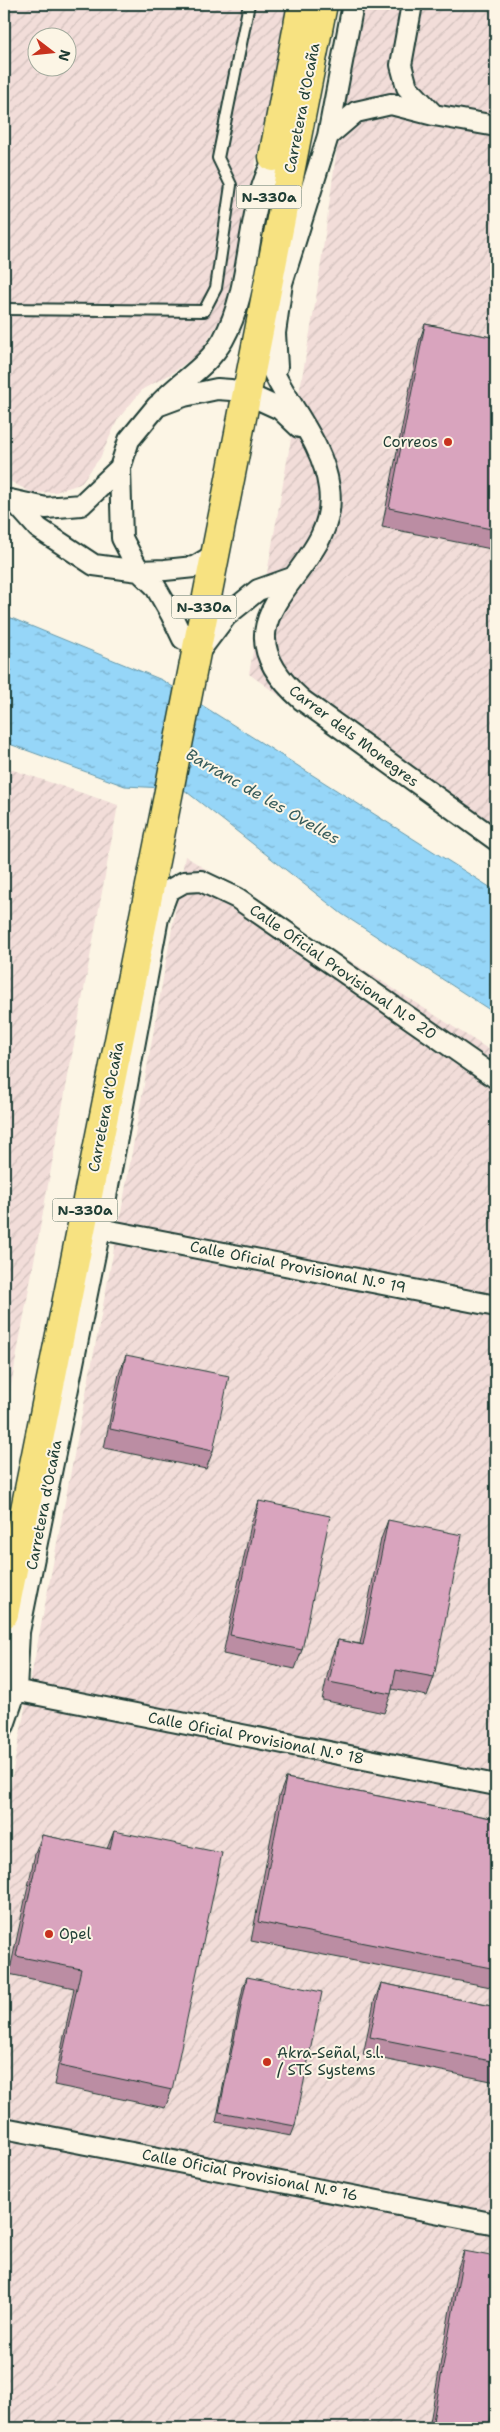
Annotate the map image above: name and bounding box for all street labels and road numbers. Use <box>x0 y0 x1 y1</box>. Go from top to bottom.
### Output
street label: Carretera d'Ocaña <box>280 41 325 175</box>
road number: N-330a <box>236 186 302 208</box>
road number: N-330a <box>172 596 236 618</box>
street label: Carrer dels Monegres <box>285 680 423 792</box>
street label: Calle Oficial Provisional N.º 20 <box>246 900 440 1044</box>
street label: Carretera d'Ocaña <box>84 1040 129 1174</box>
road number: N-330a <box>52 1198 118 1222</box>
street label: Calle Oficial Provisional N.º 19 <box>188 1236 408 1298</box>
street label: Carretera d'Ocaña <box>22 1438 67 1572</box>
street label: Calle Oficial Provisional N.º 18 <box>146 1707 366 1769</box>
street label: Calle Oficial Provisional N.º 16 <box>140 2144 360 2206</box>

